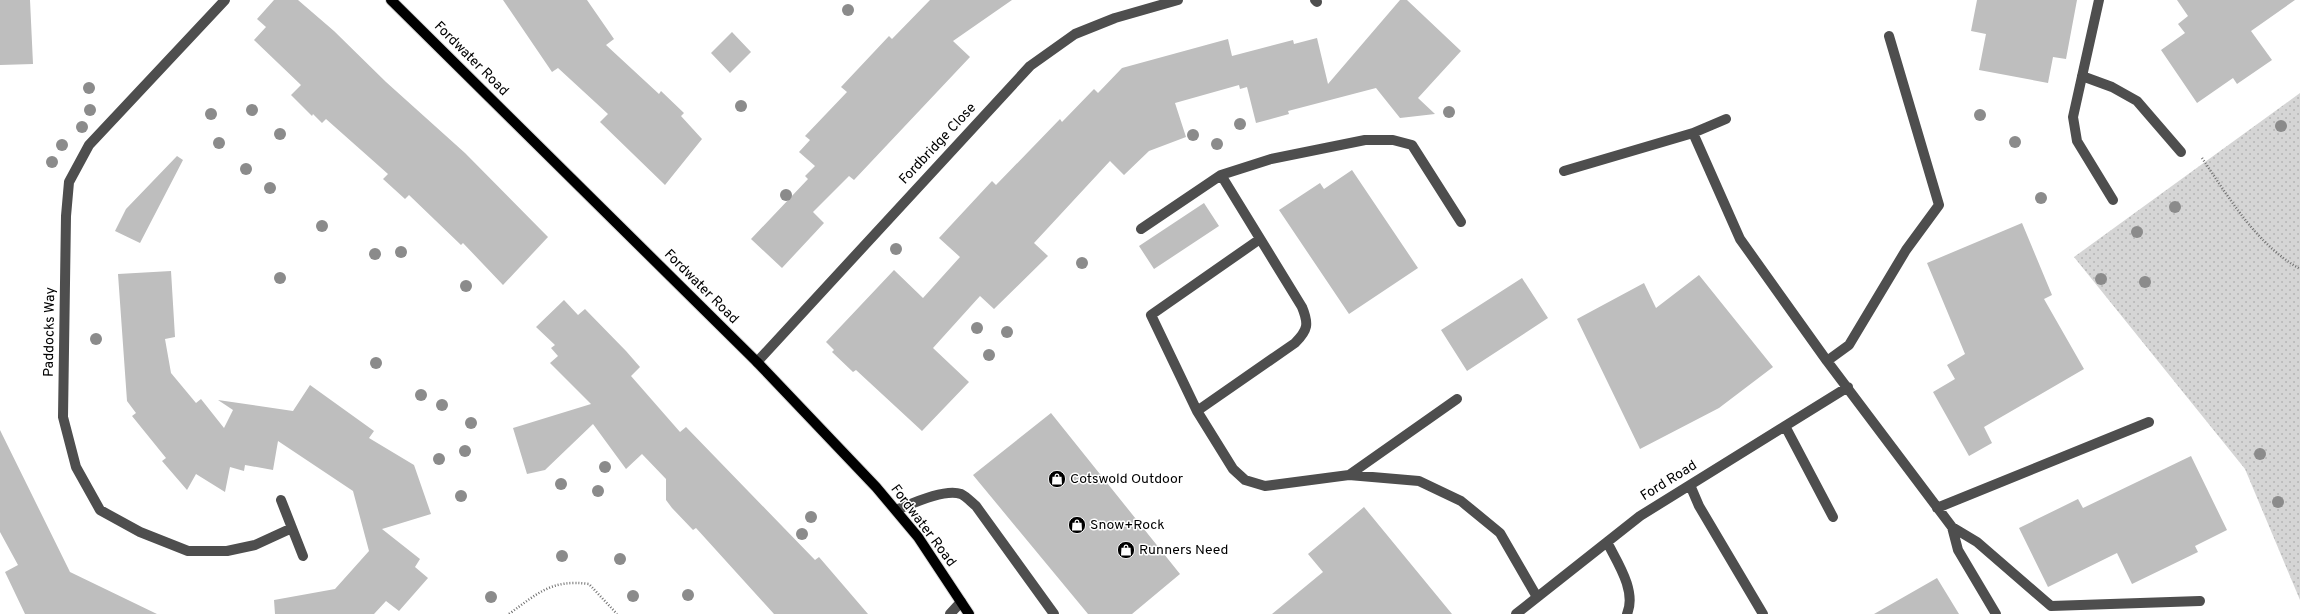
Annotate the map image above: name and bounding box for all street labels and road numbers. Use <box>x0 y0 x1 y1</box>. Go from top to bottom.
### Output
street label: Fordwater Road <box>430 18 512 100</box>
street label: Fordbridge Close <box>896 100 980 188</box>
street label: Fordwater Road <box>660 246 742 328</box>
street label: Paddocks Way <box>41 287 59 377</box>
street label: Ford Road <box>1638 457 1700 505</box>
street label: Fordwater Road <box>887 482 959 570</box>

